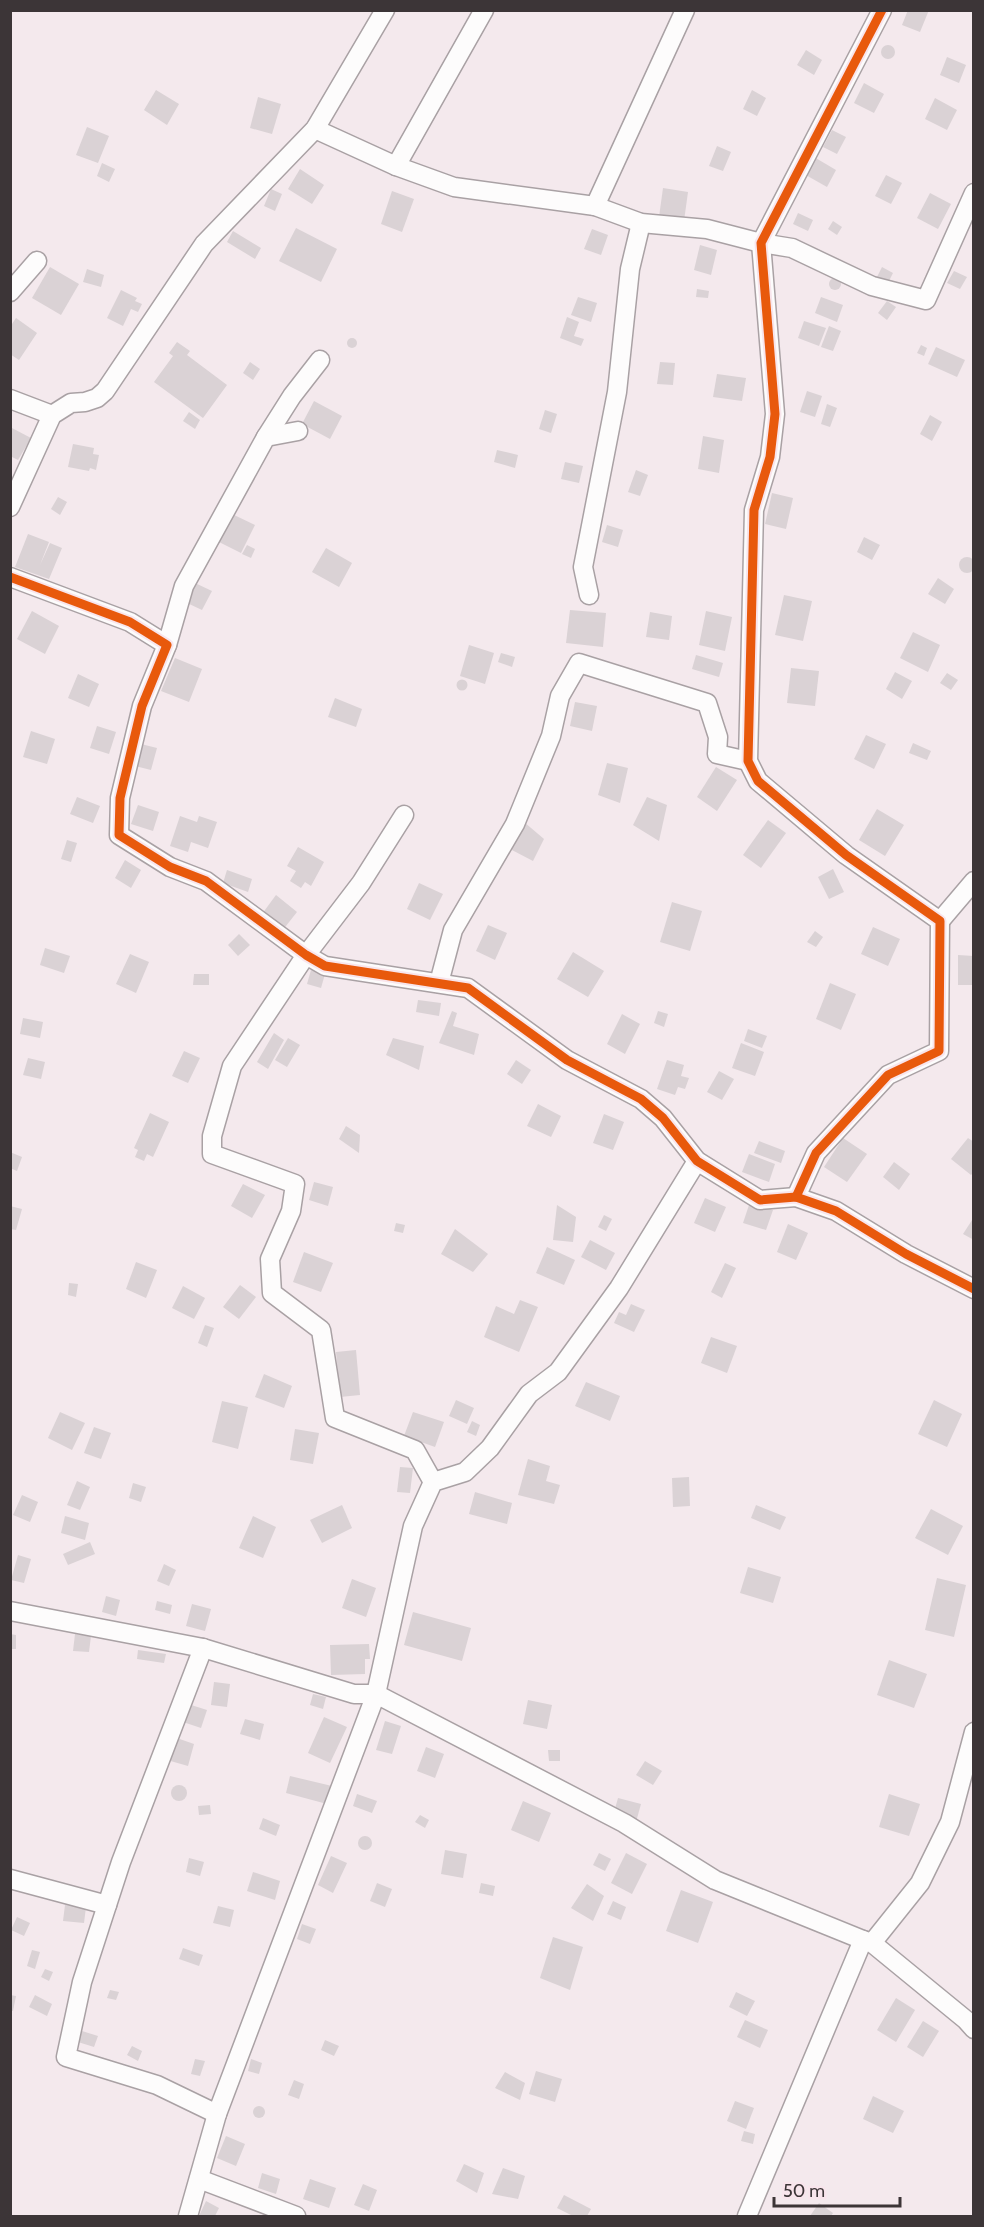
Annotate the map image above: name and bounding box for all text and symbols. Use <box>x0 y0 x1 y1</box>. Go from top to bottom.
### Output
scale bar <box>774 2170 900 2208</box>
text: 50 m <box>783 2180 825 2202</box>

